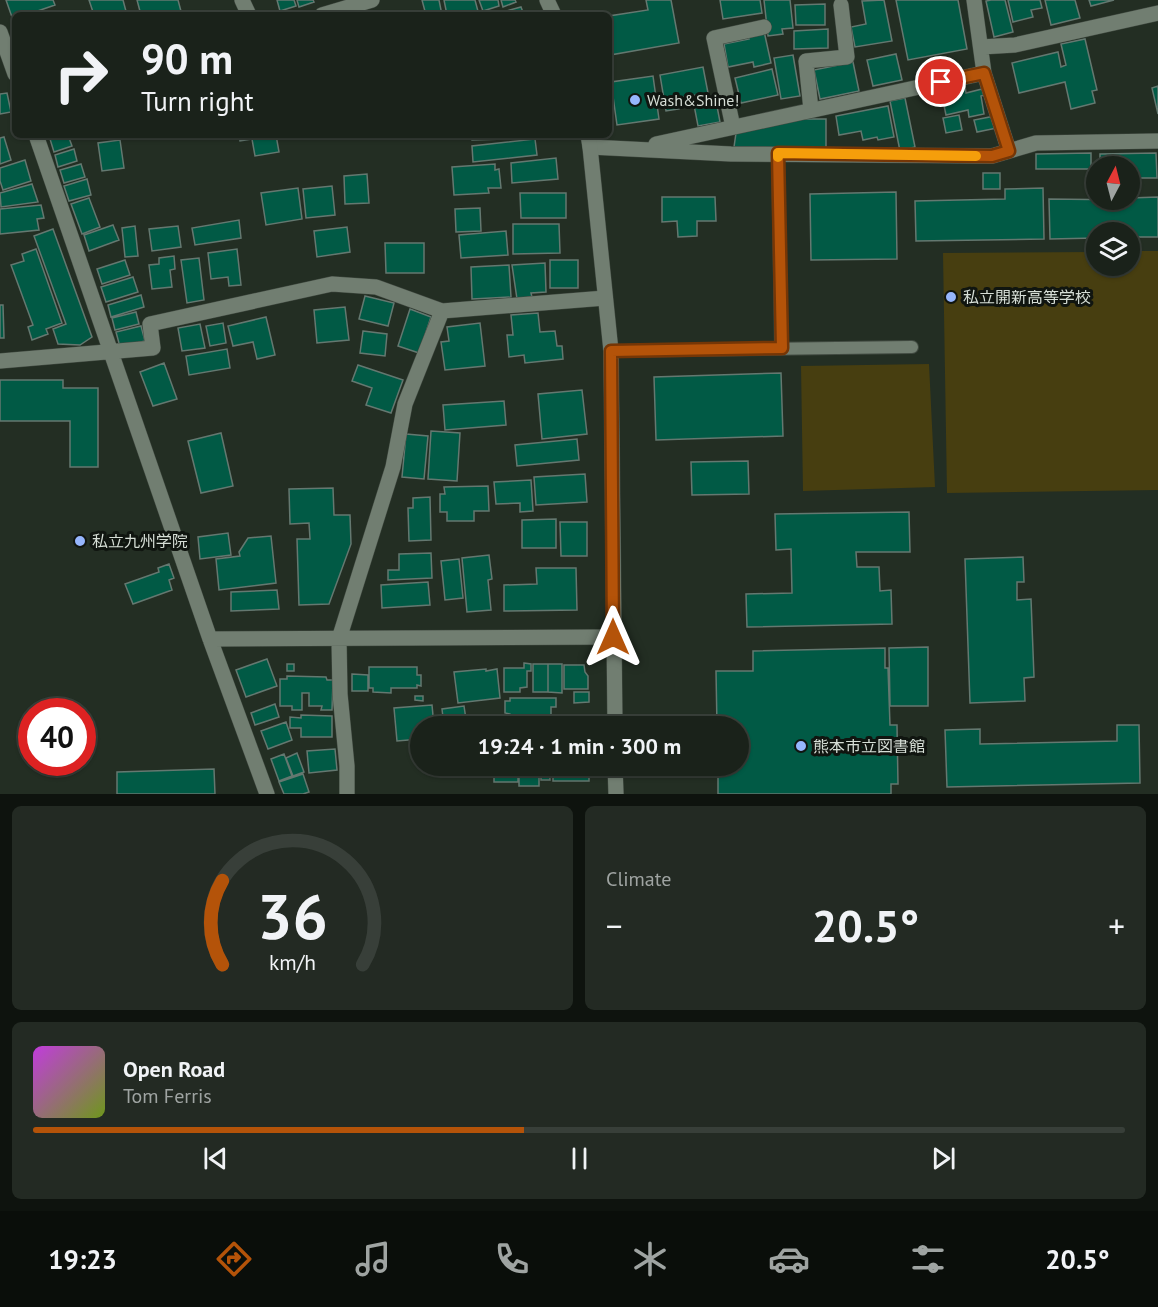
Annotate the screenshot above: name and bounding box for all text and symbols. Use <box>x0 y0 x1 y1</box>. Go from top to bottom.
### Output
text: 90 m <box>141 31 233 86</box>
icon: right <box>42 36 120 114</box>
pin <box>915 56 966 107</box>
icon: arrive <box>924 65 957 98</box>
text: Turn right <box>141 84 254 118</box>
place label: Wash&Shine! <box>647 90 739 110</box>
marker: Wash&Shine! <box>628 93 642 107</box>
north arrow <box>1086 156 1140 210</box>
map controls <box>1086 156 1140 276</box>
button: layers <box>1086 222 1140 276</box>
place label: 私立開新高等学校 <box>963 287 1091 307</box>
marker: 私立開新高等学校 <box>944 290 958 304</box>
place label: 私立九州学院 <box>92 531 188 551</box>
marker: 私立九州学院 <box>73 534 87 548</box>
position arrow <box>581 605 645 669</box>
speed limit sign: 40 <box>18 698 96 776</box>
text: 19:24 · 1 min · 300 m <box>478 732 681 760</box>
place label: 熊本市立図書館 <box>813 736 925 756</box>
marker: 熊本市立図書館 <box>794 739 808 753</box>
text: Climate <box>606 866 672 892</box>
text: 36 <box>257 875 328 956</box>
text: 20.5° <box>812 896 919 954</box>
text: − <box>606 904 623 947</box>
text: + <box>1108 904 1125 947</box>
text: km/h <box>269 948 316 976</box>
text: Open Road <box>123 1055 225 1083</box>
text: Tom Ferris <box>123 1083 212 1109</box>
icon: previous <box>199 1142 232 1175</box>
icon: pause <box>563 1142 596 1175</box>
icon: next <box>927 1142 960 1175</box>
icon: directions <box>213 1238 255 1280</box>
icon: music <box>352 1238 394 1280</box>
icon: phone <box>491 1238 533 1280</box>
icon: climate <box>629 1238 671 1280</box>
icon: car <box>768 1238 810 1280</box>
icon: filters <box>907 1238 949 1280</box>
text: 19:23 <box>48 1242 117 1276</box>
text: 20.5° <box>1045 1242 1110 1276</box>

